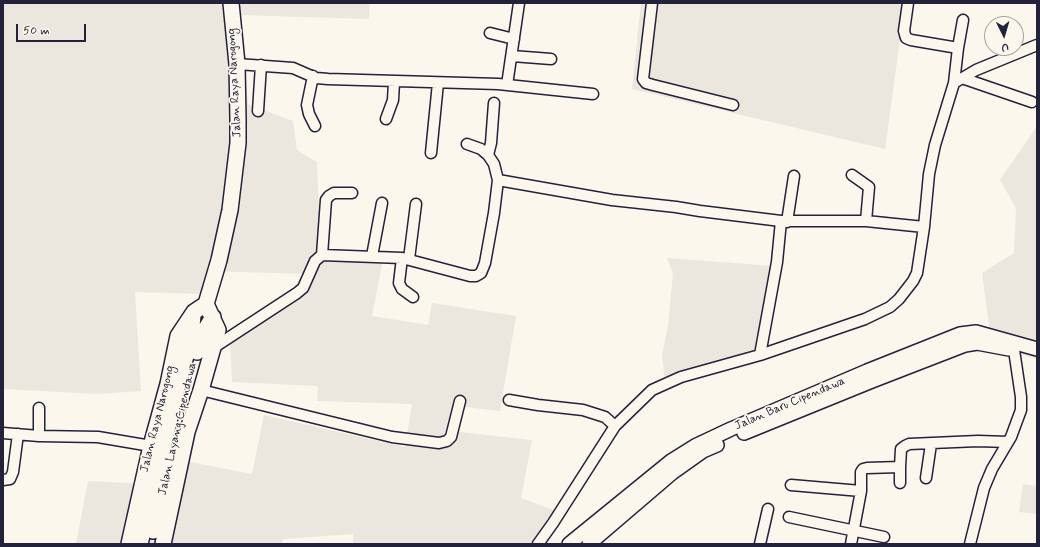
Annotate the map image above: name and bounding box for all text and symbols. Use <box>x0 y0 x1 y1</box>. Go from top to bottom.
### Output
scale bar <box>18 16 88 42</box>
north arrow <box>984 16 1024 56</box>
text: 50 m <box>23 23 50 39</box>
street label: Jalan Raya Narogong <box>225 28 245 138</box>
text: U <box>1001 40 1009 54</box>
street label: Jalan Layang Cipendawa <box>156 361 200 497</box>
street label: Jalan Raya Narogong <box>138 364 178 474</box>
street label: Jalan Baru Cipendawa <box>733 374 847 434</box>

